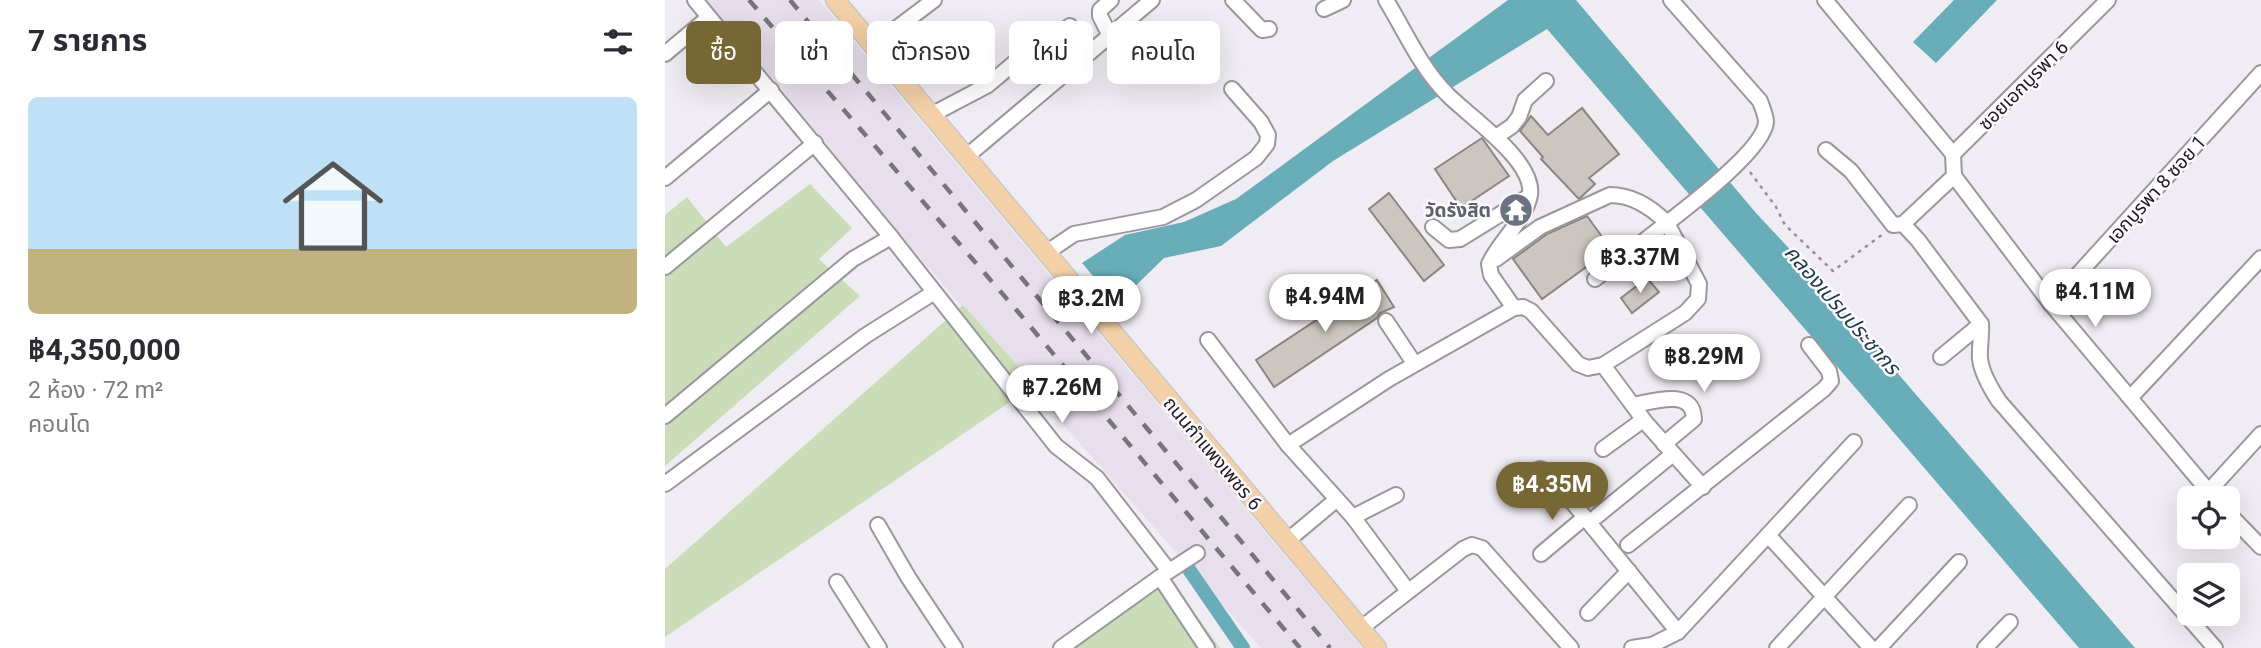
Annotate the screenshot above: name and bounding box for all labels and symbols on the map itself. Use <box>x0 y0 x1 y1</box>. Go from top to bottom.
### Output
street label: ซอยเอกบูรพา 6 <box>1974 36 2074 136</box>
street label: เอกบูรพา 8 ซอย 1 <box>2102 130 2212 249</box>
temple icon: วัดรังสิต <box>1497 191 1535 229</box>
place label: วัดรังสิต <box>1425 199 1491 222</box>
pin: ฿3.37M <box>1583 236 1697 295</box>
water label: คลองเปรมประชากร <box>1779 241 1906 381</box>
pin: ฿4.11M <box>2038 270 2152 329</box>
pin: ฿4.94M <box>1268 274 1382 334</box>
pin: ฿3.2M <box>1042 276 1140 336</box>
pin: ฿8.29M <box>1647 334 1761 394</box>
pin: ฿7.26M <box>1005 366 1119 425</box>
street label: ถนนกำแพงเพชร 6 <box>1158 392 1267 515</box>
pin: ฿4.35M <box>1495 462 1609 522</box>

